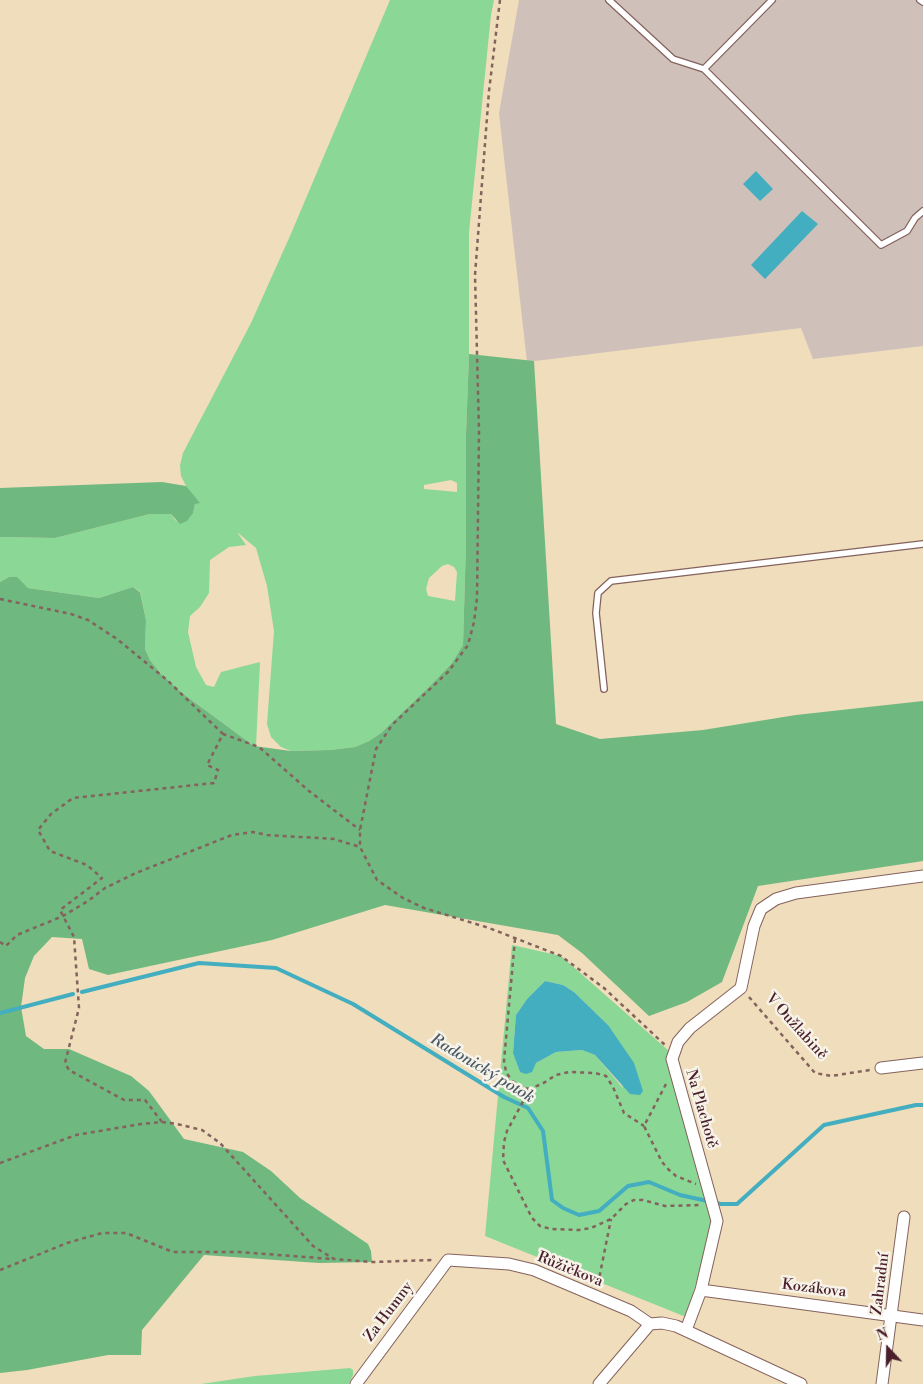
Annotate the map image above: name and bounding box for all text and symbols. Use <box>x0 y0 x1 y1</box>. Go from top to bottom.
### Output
street label: V Oužlabině <box>761 990 831 1064</box>
water label: Radonický potok <box>426 1030 538 1108</box>
street label: Na Plachotě <box>681 1067 721 1151</box>
street label: Růžičkova <box>534 1249 606 1291</box>
street label: Zahradní <box>868 1252 894 1316</box>
street label: Kozákova <box>781 1276 847 1302</box>
street label: Za Humny <box>361 1279 417 1345</box>
north arrow <box>863 1324 913 1374</box>
text: N <box>874 1325 891 1345</box>

